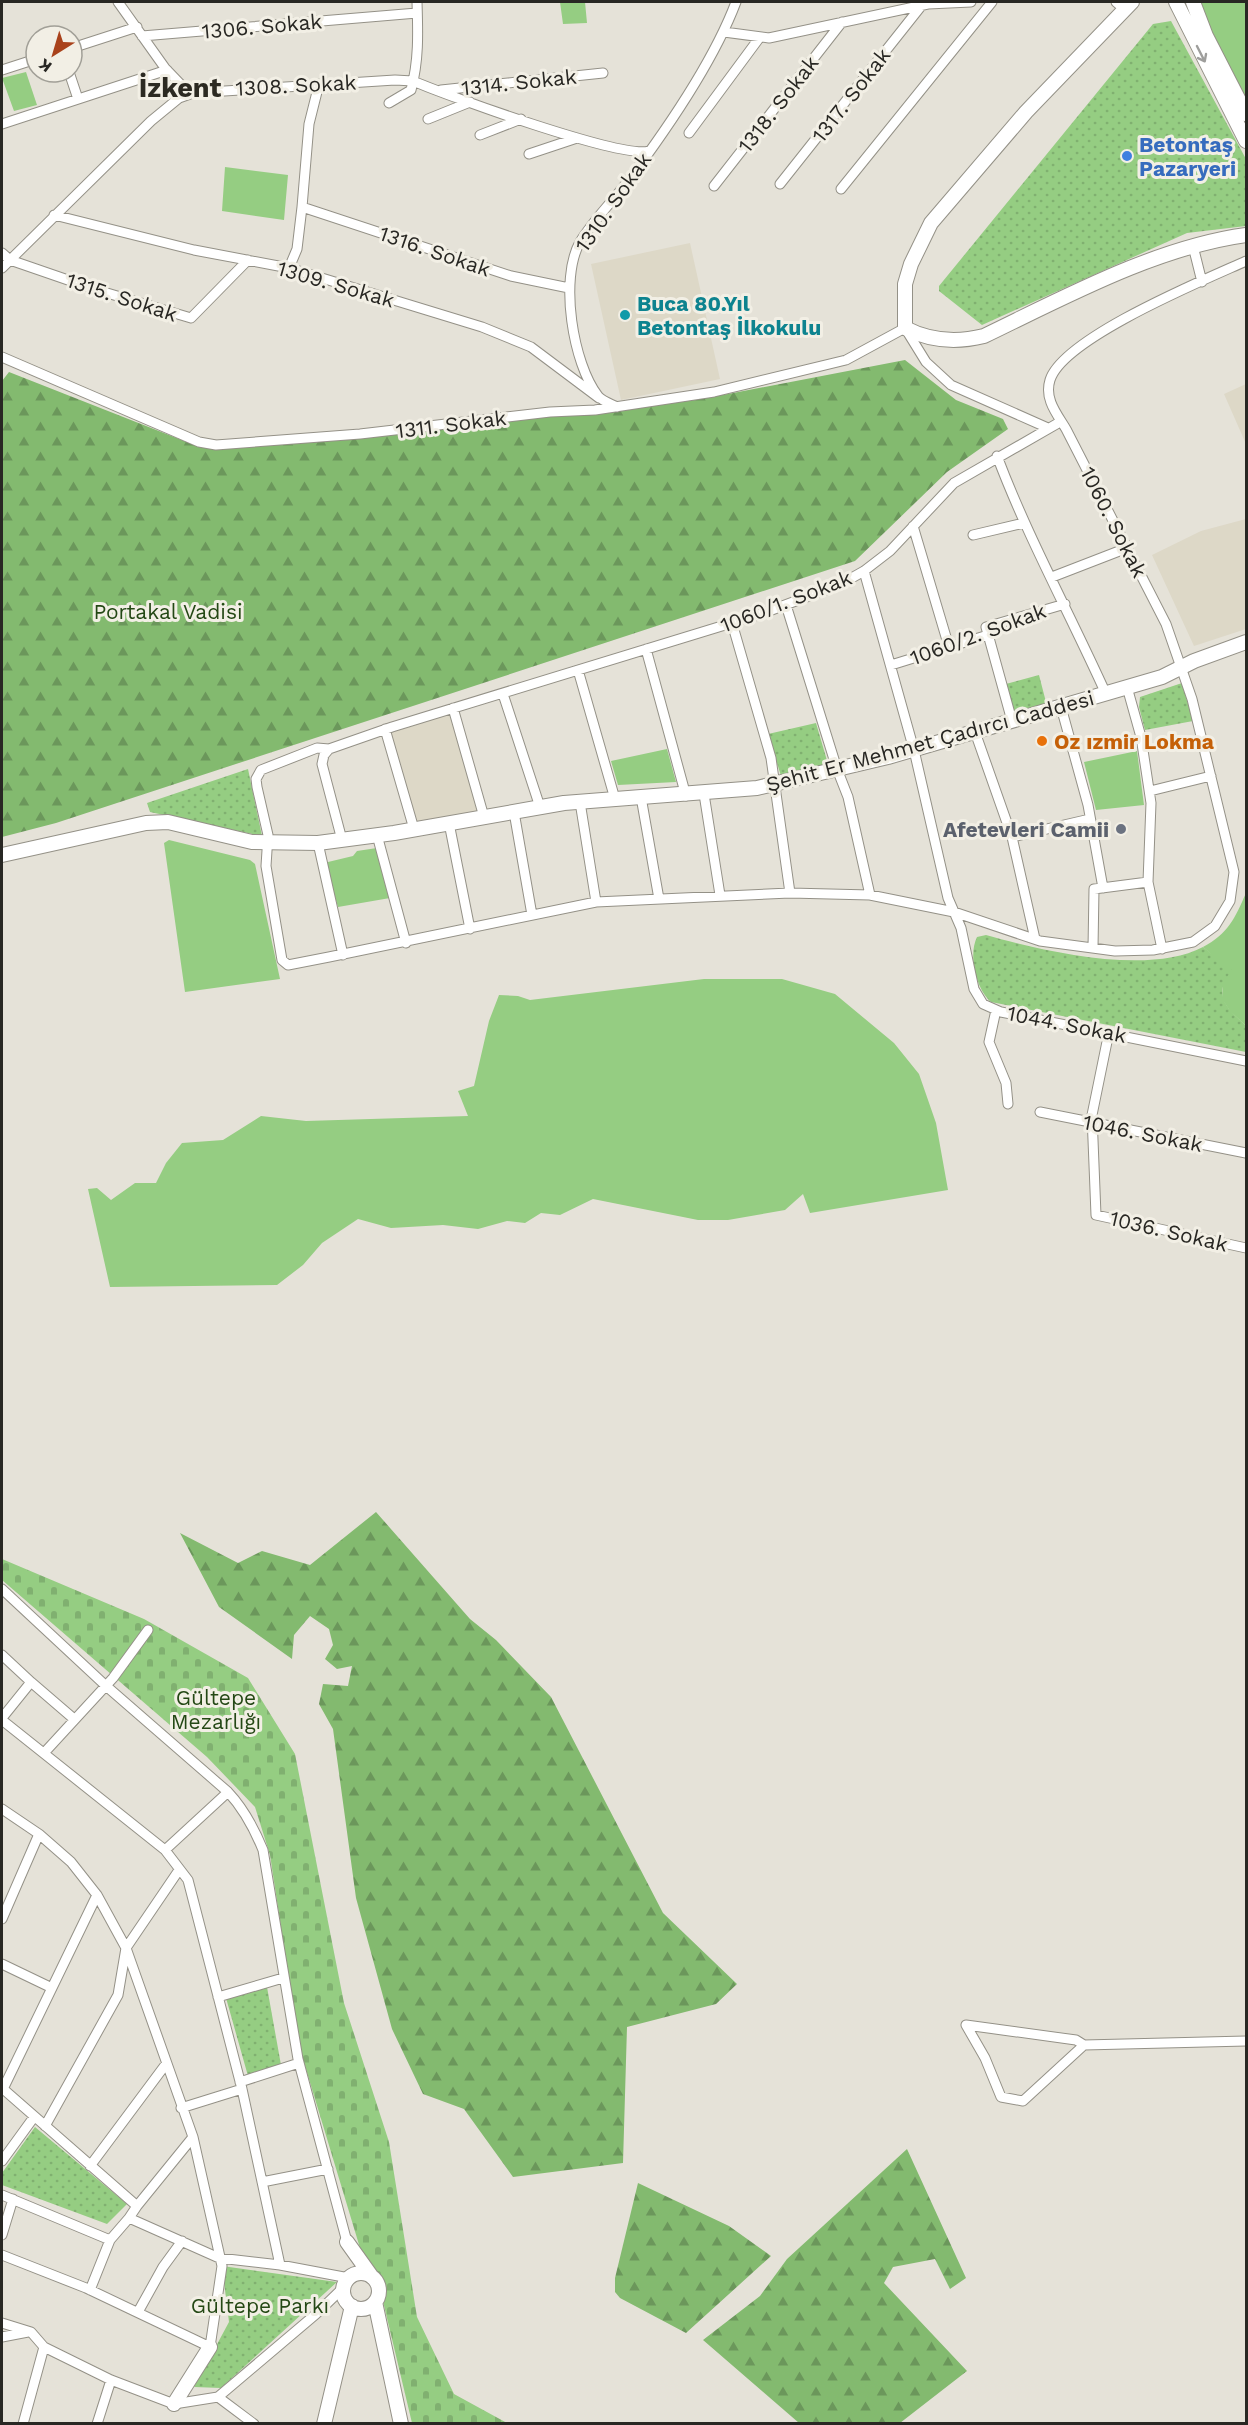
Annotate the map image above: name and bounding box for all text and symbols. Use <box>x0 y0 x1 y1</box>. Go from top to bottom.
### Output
street label: 1306. Sokak <box>201 8 323 44</box>
north arrow <box>24 24 84 84</box>
street label: 1317. Sokak <box>806 43 896 147</box>
one-way arrow <box>1196 45 1208 63</box>
street label: 1318. Sokak <box>732 51 824 157</box>
text: K <box>35 55 55 77</box>
street label: 1314. Sokak <box>460 64 578 100</box>
street label: 1308. Sokak <box>235 69 357 101</box>
district label: İzkent <box>139 72 222 104</box>
place label: Betontaş Pazaryeri <box>1139 132 1236 181</box>
street label: 1310. Sokak <box>570 147 656 256</box>
marker: Betontaş Pazaryeri <box>1120 149 1134 163</box>
street label: 1316. Sokak <box>376 220 494 282</box>
street label: 1309. Sokak <box>275 255 397 313</box>
street label: 1315. Sokak <box>63 267 181 327</box>
place label: Buca 80.Yıl Betontaş İlkokulu <box>637 291 821 340</box>
marker: Buca 80.Yıl Betontaş İlkokulu <box>618 308 632 322</box>
street label: 1311. Sokak <box>394 405 508 443</box>
street label: 1060. Sokak <box>1075 462 1153 582</box>
street label: 1060/1. Sokak <box>717 564 855 637</box>
street label: 1060/2. Sokak <box>907 598 1049 670</box>
park label: Portakal Vadisi <box>93 599 243 624</box>
street label: Şehit Er Mehmet Çadırcı Caddesi <box>763 685 1097 797</box>
place label: Oz ızmir Lokma <box>1054 729 1215 754</box>
marker: Oz ızmir Lokma <box>1035 734 1049 748</box>
place label: Afetevleri Camii <box>943 817 1109 842</box>
marker: Afetevleri Camii <box>1114 822 1128 836</box>
street label: 1044. Sokak <box>1005 1000 1129 1048</box>
street label: 1046. Sokak <box>1081 1109 1205 1157</box>
street label: 1036. Sokak <box>1108 1205 1230 1257</box>
park label: Gültepe Mezarlığı <box>171 1685 261 1734</box>
park label: Gültepe Parkı <box>191 2293 329 2318</box>

